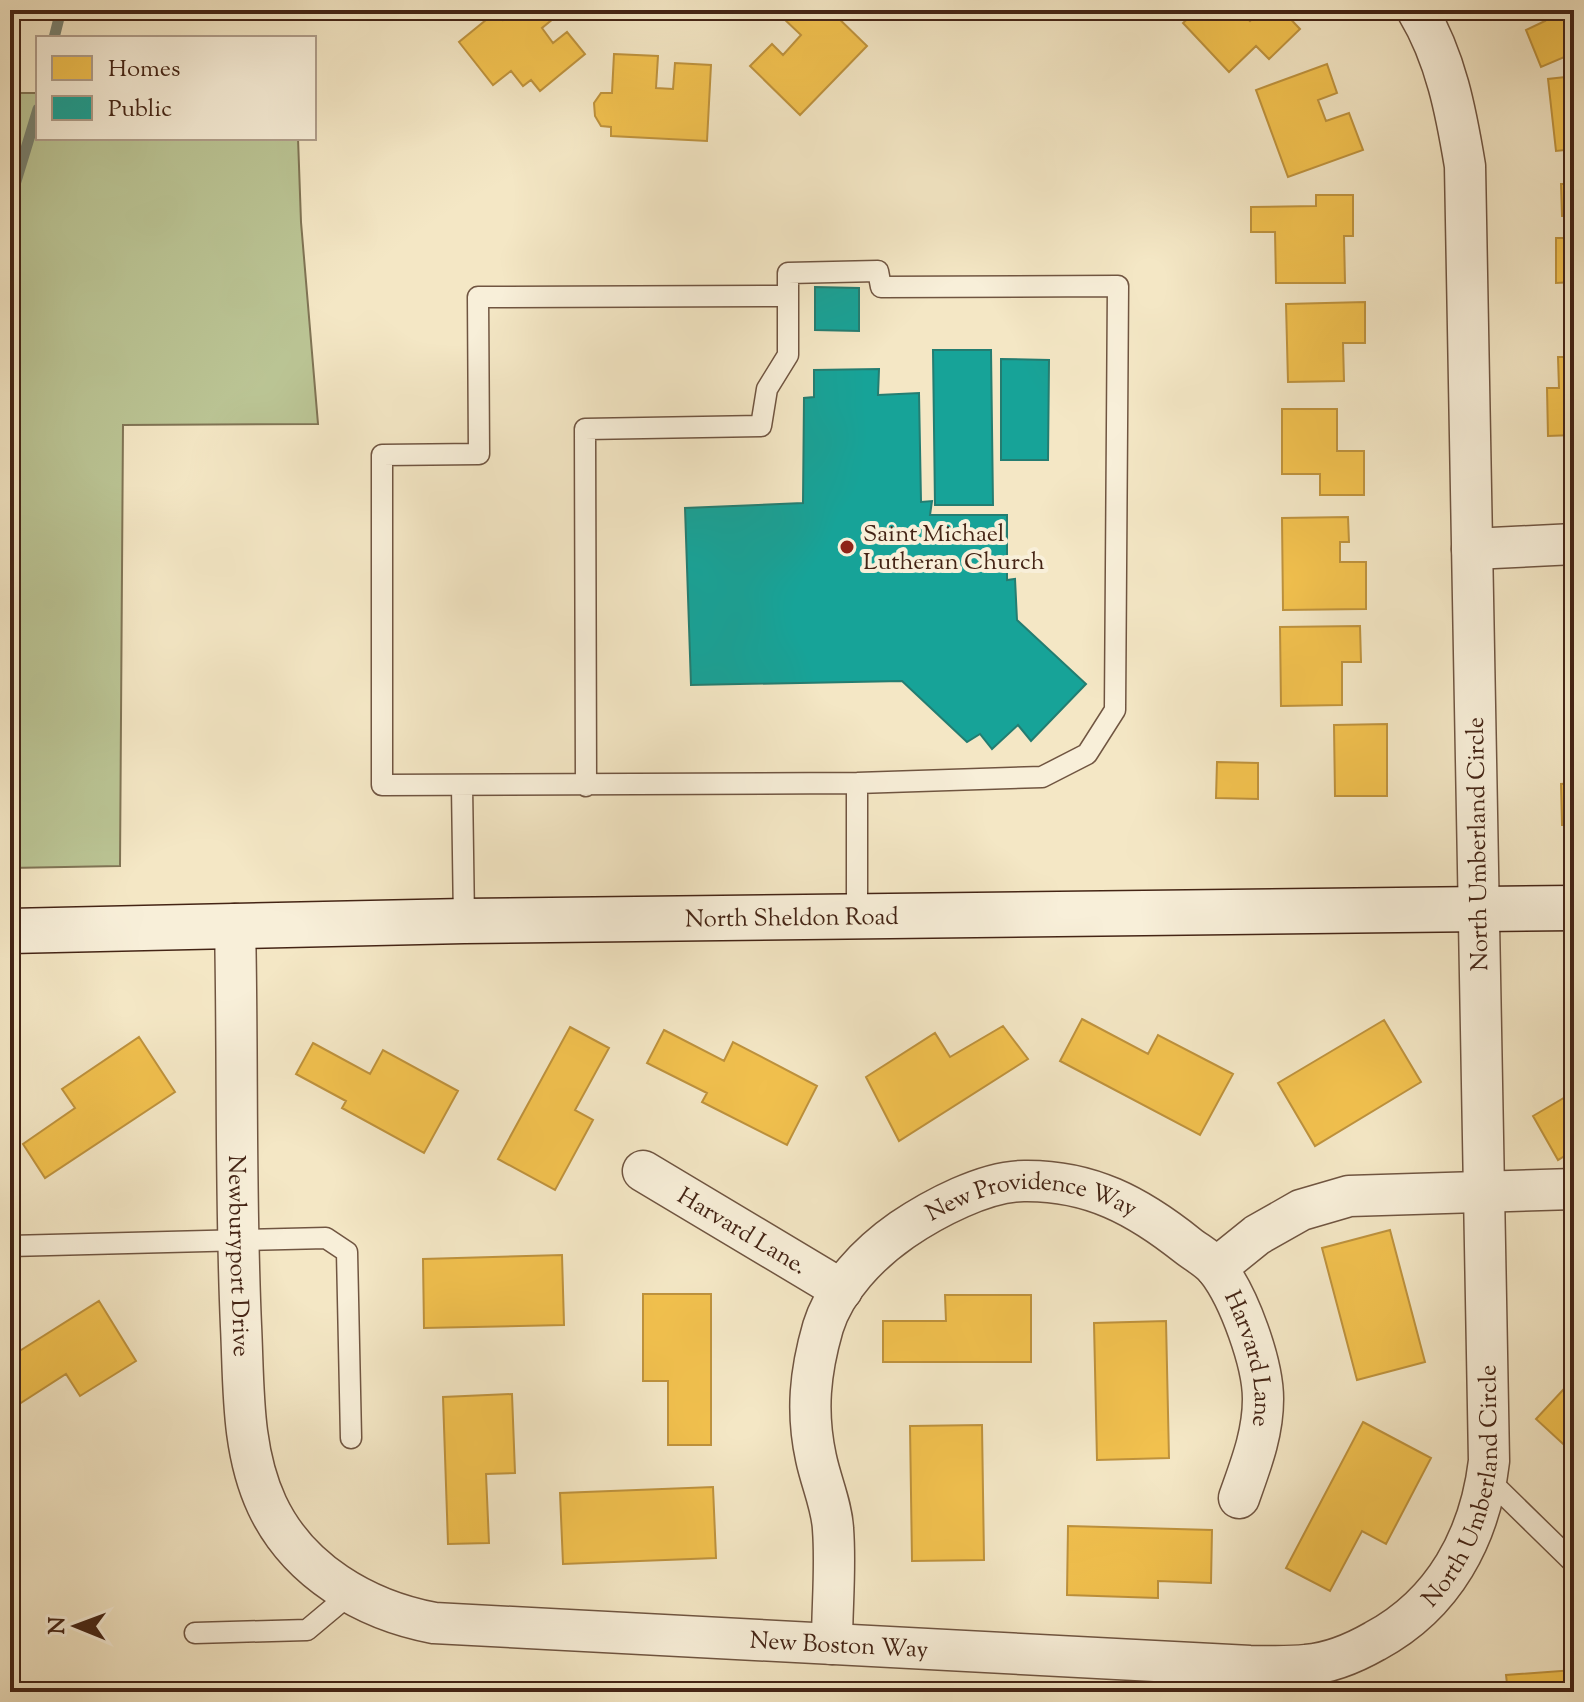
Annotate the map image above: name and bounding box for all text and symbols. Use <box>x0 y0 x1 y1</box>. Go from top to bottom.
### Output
legend <box>36 36 316 140</box>
text: Homes <box>108 53 180 87</box>
text: Public <box>108 93 172 127</box>
place label: Saint Michael Lutheran Church <box>863 518 1045 580</box>
marker: Saint Michael Lutheran Church <box>838 538 856 556</box>
street label: North Umberland Circle <box>1460 717 1498 971</box>
street label: North Sheldon Road <box>685 901 899 937</box>
street label: Newburyport Drive <box>218 1155 257 1357</box>
text: New Providence Way <box>920 1166 1143 1231</box>
street label: Harvard Lane. <box>670 1180 813 1284</box>
street label: New Providence Way <box>921 1202 1141 1234</box>
street label: Harvard Lane <box>1214 1285 1278 1429</box>
street label: North Umberland Circle <box>1415 1364 1508 1616</box>
north arrow <box>36 1586 116 1666</box>
text: N <box>43 1616 75 1635</box>
street label: New Boston Way <box>749 1625 929 1668</box>

